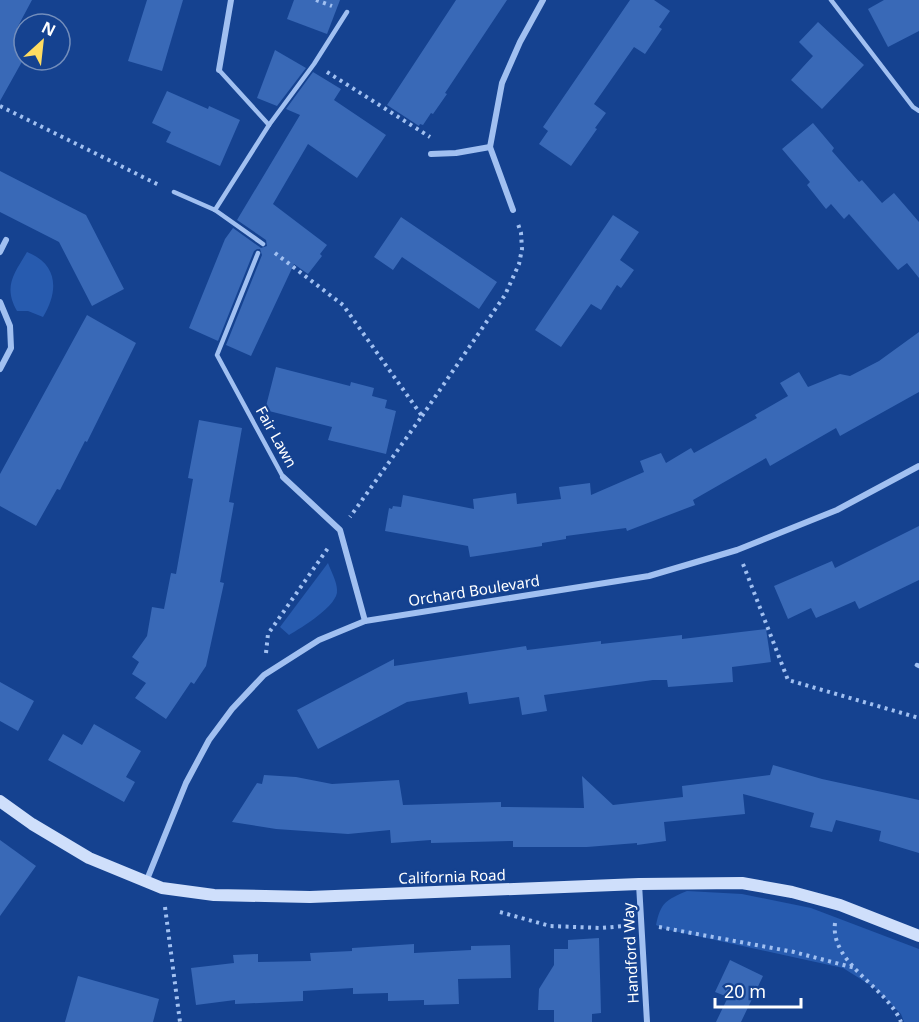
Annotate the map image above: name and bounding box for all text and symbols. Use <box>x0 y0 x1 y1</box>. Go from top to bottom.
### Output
north arrow <box>12 12 72 72</box>
text: N <box>38 16 60 41</box>
street label: Fair Lawn <box>252 402 302 471</box>
street label: Orchard Boulevard <box>407 570 541 610</box>
street label: California Road <box>398 864 506 888</box>
street label: Handford Way <box>617 902 643 1004</box>
scale bar <box>715 971 800 1009</box>
text: 20 m <box>724 979 766 1003</box>

